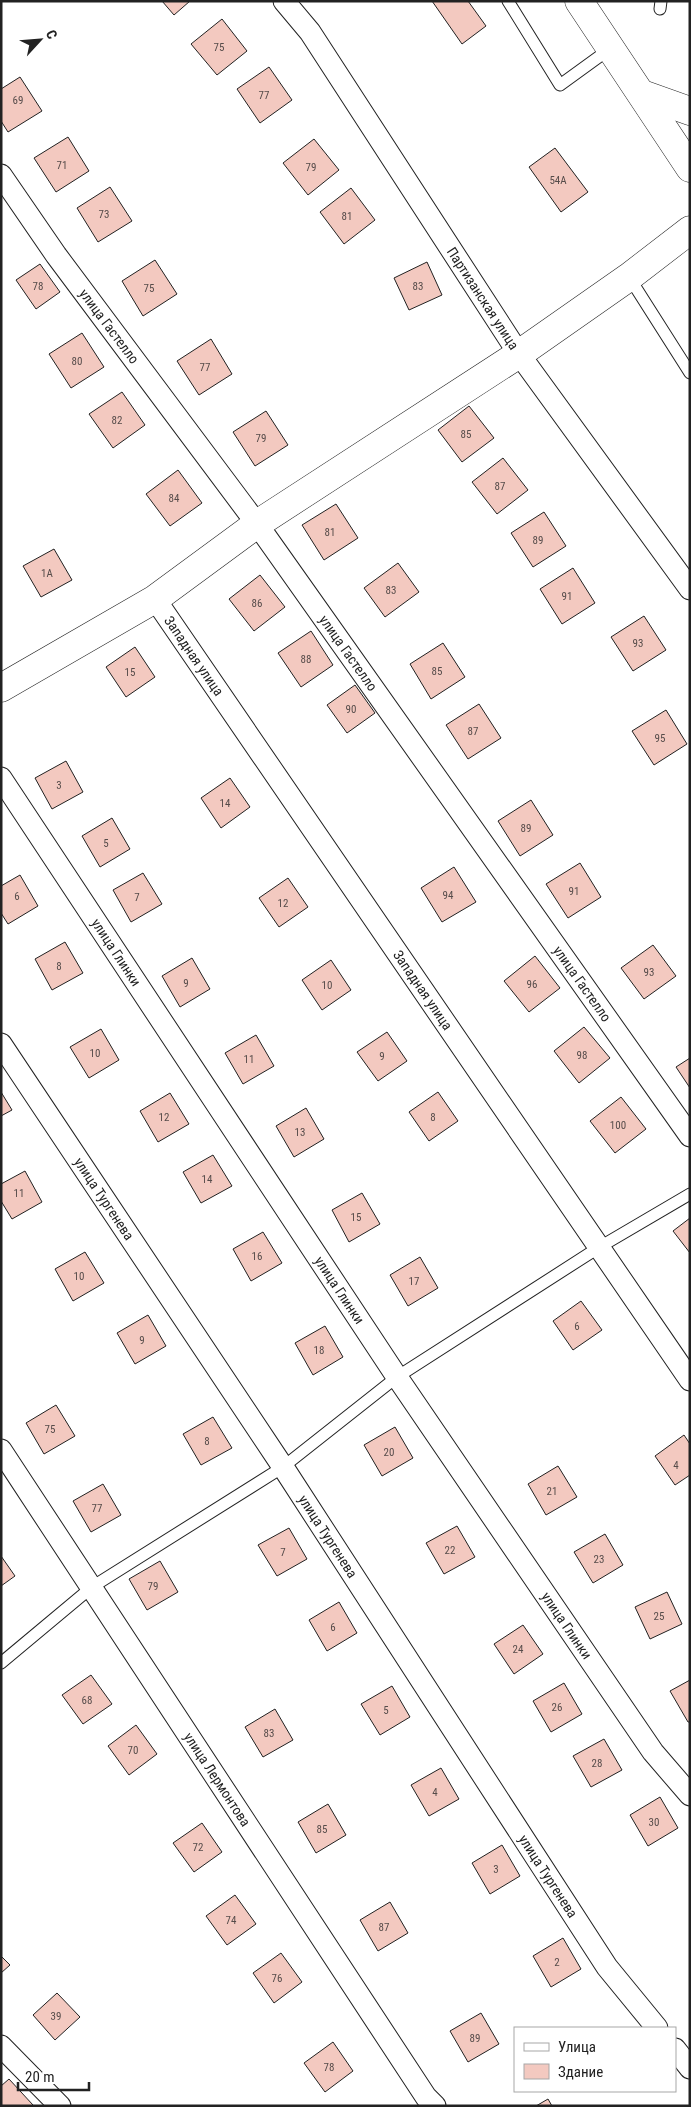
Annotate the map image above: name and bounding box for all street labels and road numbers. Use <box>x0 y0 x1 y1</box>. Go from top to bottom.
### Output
street label: Партизанская улица <box>444 244 522 353</box>
street label: улица Гастелло <box>76 286 142 367</box>
street label: улица Гастелло <box>316 612 381 694</box>
street label: Западная улица <box>161 613 227 699</box>
street label: улица Глинки <box>88 916 144 989</box>
street label: улица Гастелло <box>550 943 614 1025</box>
street label: Западная улица <box>390 947 456 1033</box>
street label: улица Тургенева <box>71 1155 137 1243</box>
street label: улица Глинки <box>312 1253 368 1327</box>
street label: улица Тургенева <box>295 1492 361 1581</box>
street label: улица Глинки <box>538 1589 595 1662</box>
street label: улица Лермонтова <box>181 1729 254 1829</box>
street label: улица Тургенева <box>515 1832 581 1921</box>

